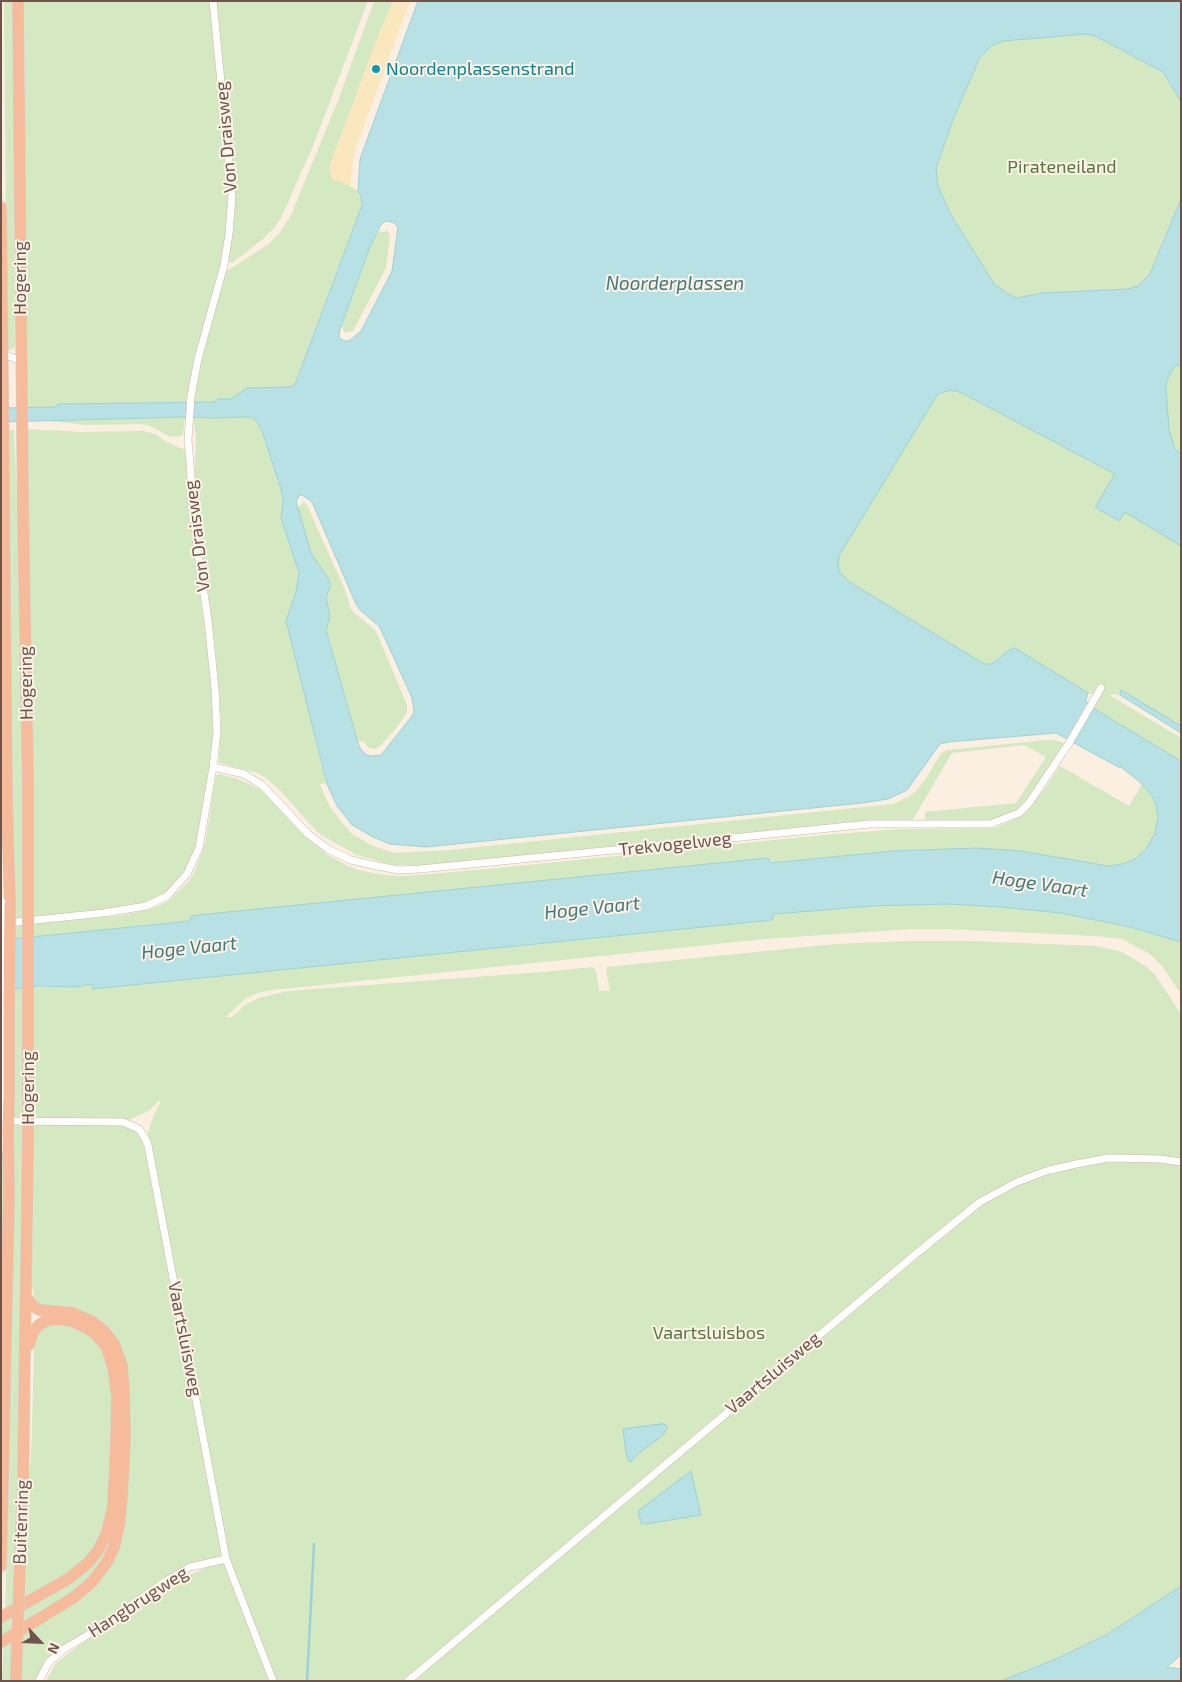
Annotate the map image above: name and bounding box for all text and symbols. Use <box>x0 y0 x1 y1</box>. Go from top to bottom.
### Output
place label: Noordenplassenstrand <box>386 58 575 80</box>
marker: Noordenplassenstrand <box>370 63 382 75</box>
street label: Von Draisweg <box>210 80 242 194</box>
park label: Pirateneiland <box>1007 156 1117 178</box>
street label: Hogering <box>9 241 31 315</box>
water label: Noorderplassen <box>606 273 744 295</box>
street label: Von Draisweg <box>179 479 215 593</box>
street label: Hogering <box>15 646 37 720</box>
street label: Trekvogelweg <box>617 827 733 861</box>
water label: Hoge Vaart <box>991 866 1089 902</box>
water label: Hoge Vaart <box>543 892 641 924</box>
water label: Hoge Vaart <box>140 932 238 964</box>
street label: Hogering <box>17 1051 39 1125</box>
street label: Vaartsluisweg <box>163 1279 207 1399</box>
park label: Vaartsluisbos <box>653 1322 765 1344</box>
street label: Vaartsluisweg <box>721 1327 825 1419</box>
street label: Buitenring <box>9 1479 33 1565</box>
street label: Hangbrugweg <box>84 1562 192 1642</box>
north arrow <box>15 1617 65 1667</box>
text: N <box>44 1640 64 1657</box>

